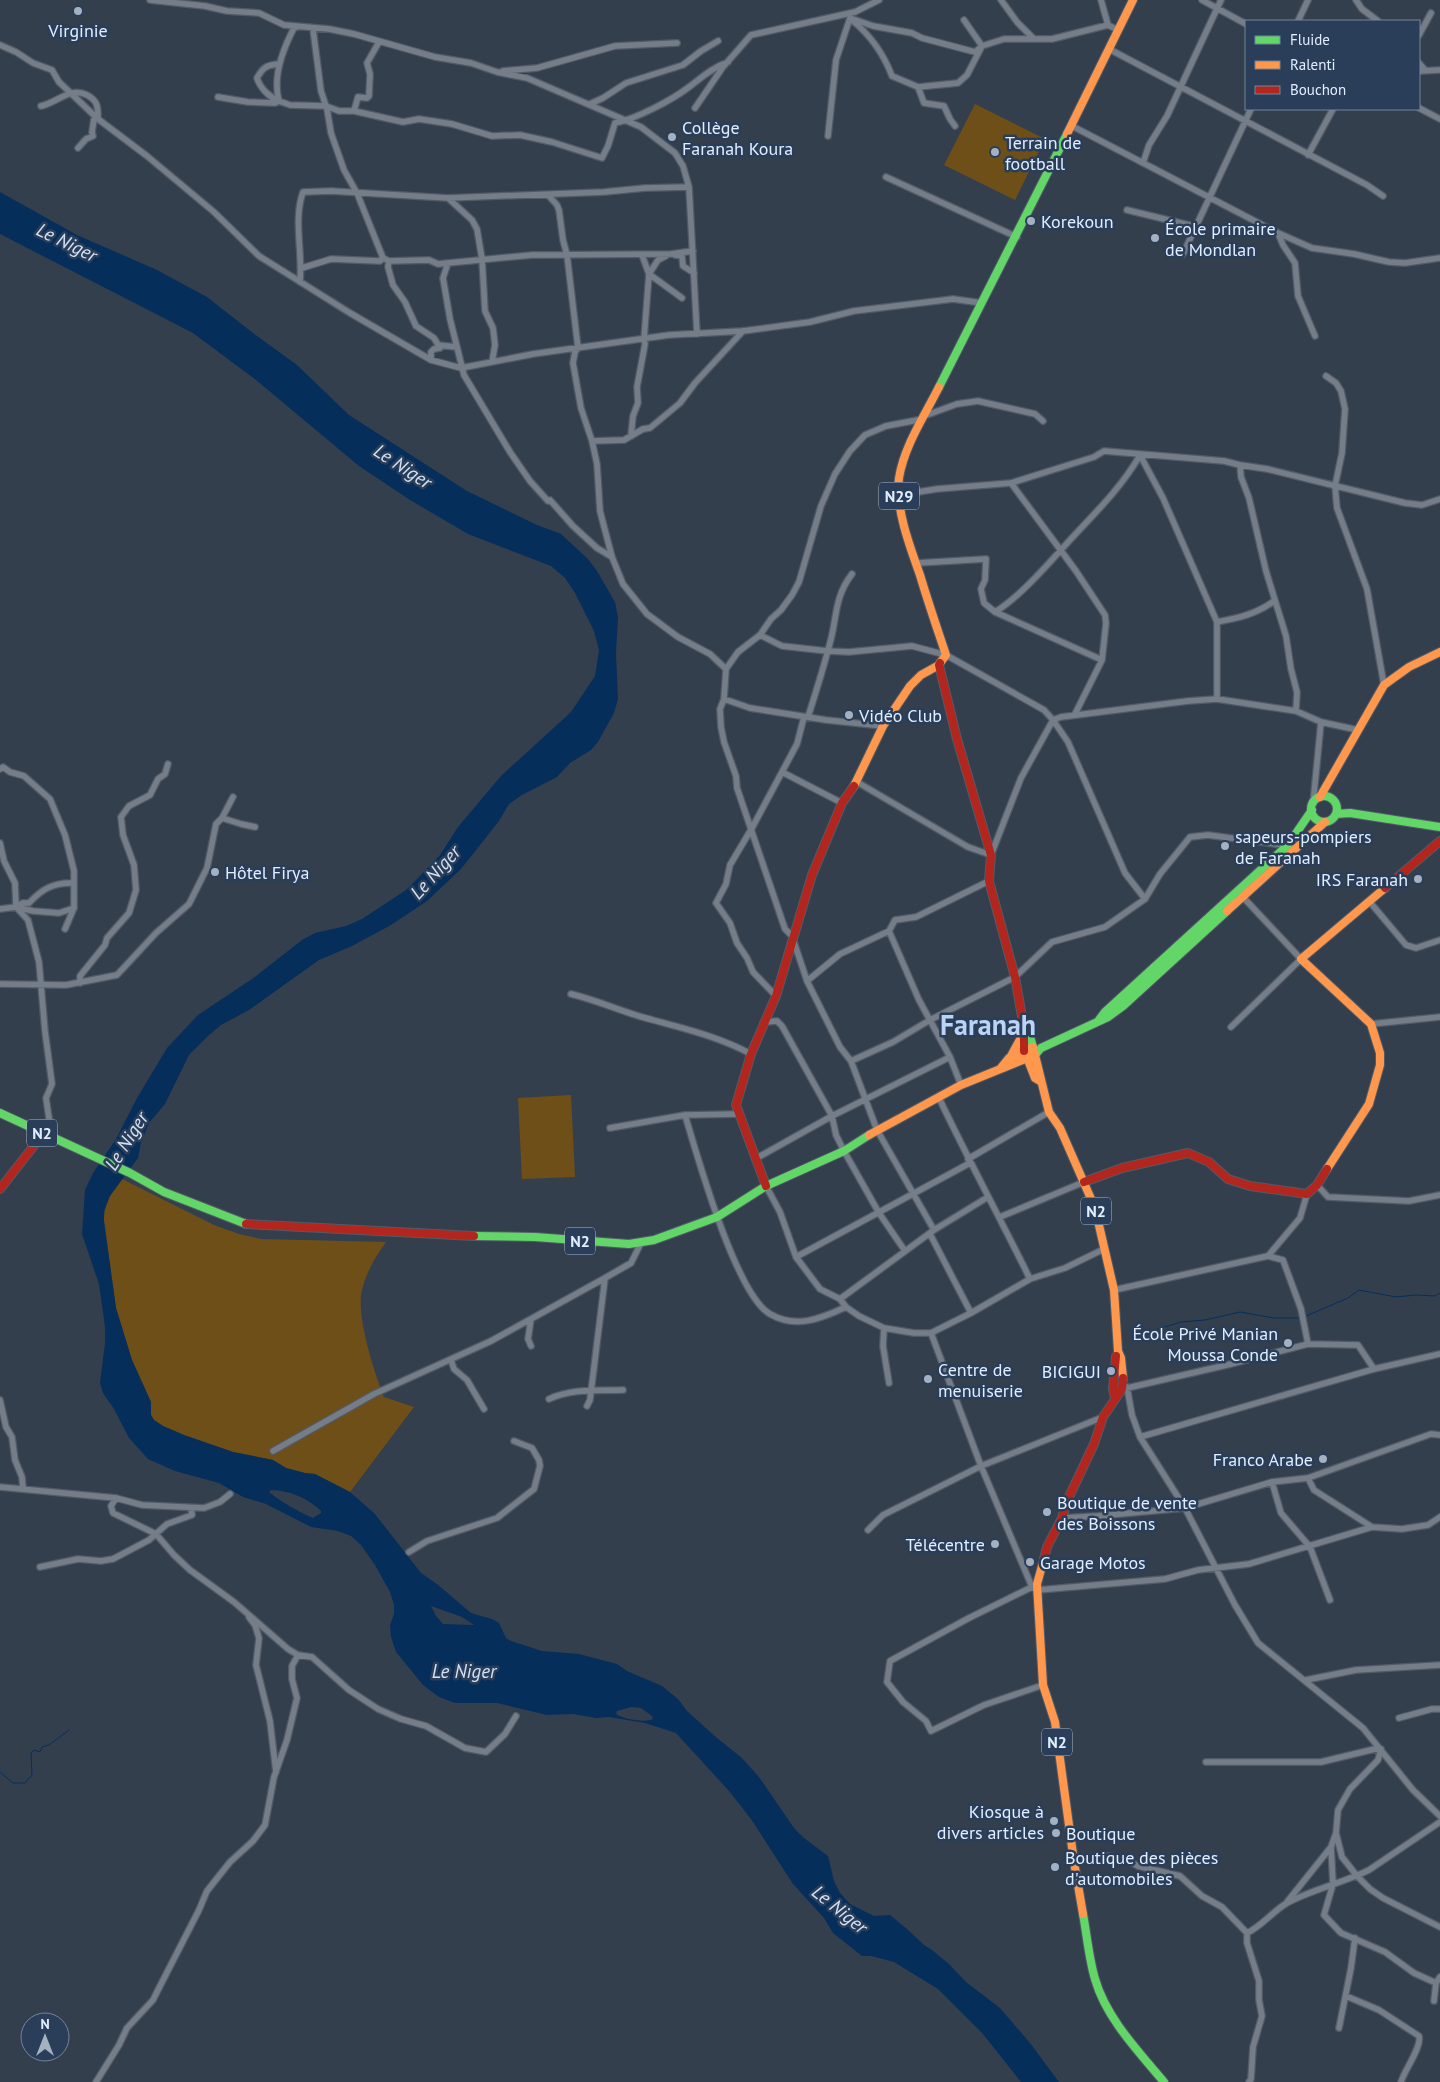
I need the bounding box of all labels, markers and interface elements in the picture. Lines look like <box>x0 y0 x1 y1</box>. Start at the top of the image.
marker: Virginie <box>72 5 84 17</box>
place label: Virginie <box>47 19 108 42</box>
legend <box>1245 20 1420 110</box>
text: Fluide <box>1290 30 1330 49</box>
text: Ralenti <box>1290 55 1336 74</box>
text: Bouchon <box>1290 80 1346 99</box>
place label: Collège Faranah Koura <box>682 116 793 160</box>
marker: Collège Faranah Koura <box>666 131 678 143</box>
place label: Terrain de football <box>1005 131 1081 175</box>
marker: Terrain de football <box>989 146 1001 158</box>
place label: Korekoun <box>1041 210 1114 233</box>
marker: Korekoun <box>1025 215 1037 227</box>
water label: Le Niger <box>33 217 103 268</box>
place label: École primaire de Mondlan <box>1165 217 1276 261</box>
marker: École primaire de Mondlan <box>1149 232 1161 244</box>
water label: Le Niger <box>370 438 438 495</box>
road number: N29 <box>879 482 919 510</box>
place label: Vidéo Club <box>858 704 942 727</box>
marker: Vidéo Club <box>843 709 855 721</box>
place label: sapeurs-pompiers de Faranah <box>1235 825 1372 869</box>
water label: Le Niger <box>405 839 467 904</box>
marker: sapeurs-pompiers de Faranah <box>1219 840 1231 852</box>
place label: Hôtel Firya <box>225 861 309 884</box>
marker: Hôtel Firya <box>209 866 221 878</box>
place label: IRS Faranah <box>1316 868 1408 891</box>
marker: IRS Faranah <box>1412 873 1424 885</box>
district label: Faranah <box>940 1006 1036 1043</box>
water label: Le Niger <box>99 1106 154 1175</box>
road number: N2 <box>27 1120 57 1146</box>
road number: N2 <box>1081 1198 1111 1224</box>
road number: N2 <box>565 1228 595 1254</box>
place label: École Privé Manian Moussa Conde <box>1132 1322 1278 1366</box>
marker: École Privé Manian Moussa Conde <box>1282 1337 1294 1349</box>
place label: Centre de menuiserie <box>938 1358 1023 1402</box>
place label: BICIGUI <box>1042 1360 1101 1383</box>
marker: BICIGUI <box>1105 1365 1117 1377</box>
marker: Centre de menuiserie <box>922 1373 934 1385</box>
place label: Franco Arabe <box>1213 1448 1313 1471</box>
marker: Franco Arabe <box>1317 1453 1329 1465</box>
place label: Boutique de vente des Boissons <box>1057 1491 1197 1535</box>
marker: Boutique de vente des Boissons <box>1041 1506 1053 1518</box>
place label: Télécentre <box>906 1533 985 1556</box>
marker: Télécentre <box>989 1538 1001 1550</box>
place label: Garage Motos <box>1040 1551 1146 1574</box>
marker: Garage Motos <box>1024 1556 1036 1568</box>
water label: Le Niger <box>432 1659 498 1683</box>
road number: N2 <box>1042 1728 1072 1755</box>
place label: Kiosque à divers articles <box>937 1800 1044 1844</box>
marker: Kiosque à divers articles <box>1048 1815 1060 1827</box>
place label: Boutique <box>1066 1822 1135 1845</box>
marker: Boutique <box>1050 1827 1062 1839</box>
place label: Boutique des pièces d'automobiles <box>1065 1846 1218 1890</box>
marker: Boutique des pièces d'automobiles <box>1049 1861 1061 1873</box>
water label: Le Niger <box>807 1879 874 1940</box>
north arrow <box>20 2012 70 2062</box>
text: N <box>40 2015 50 2033</box>

